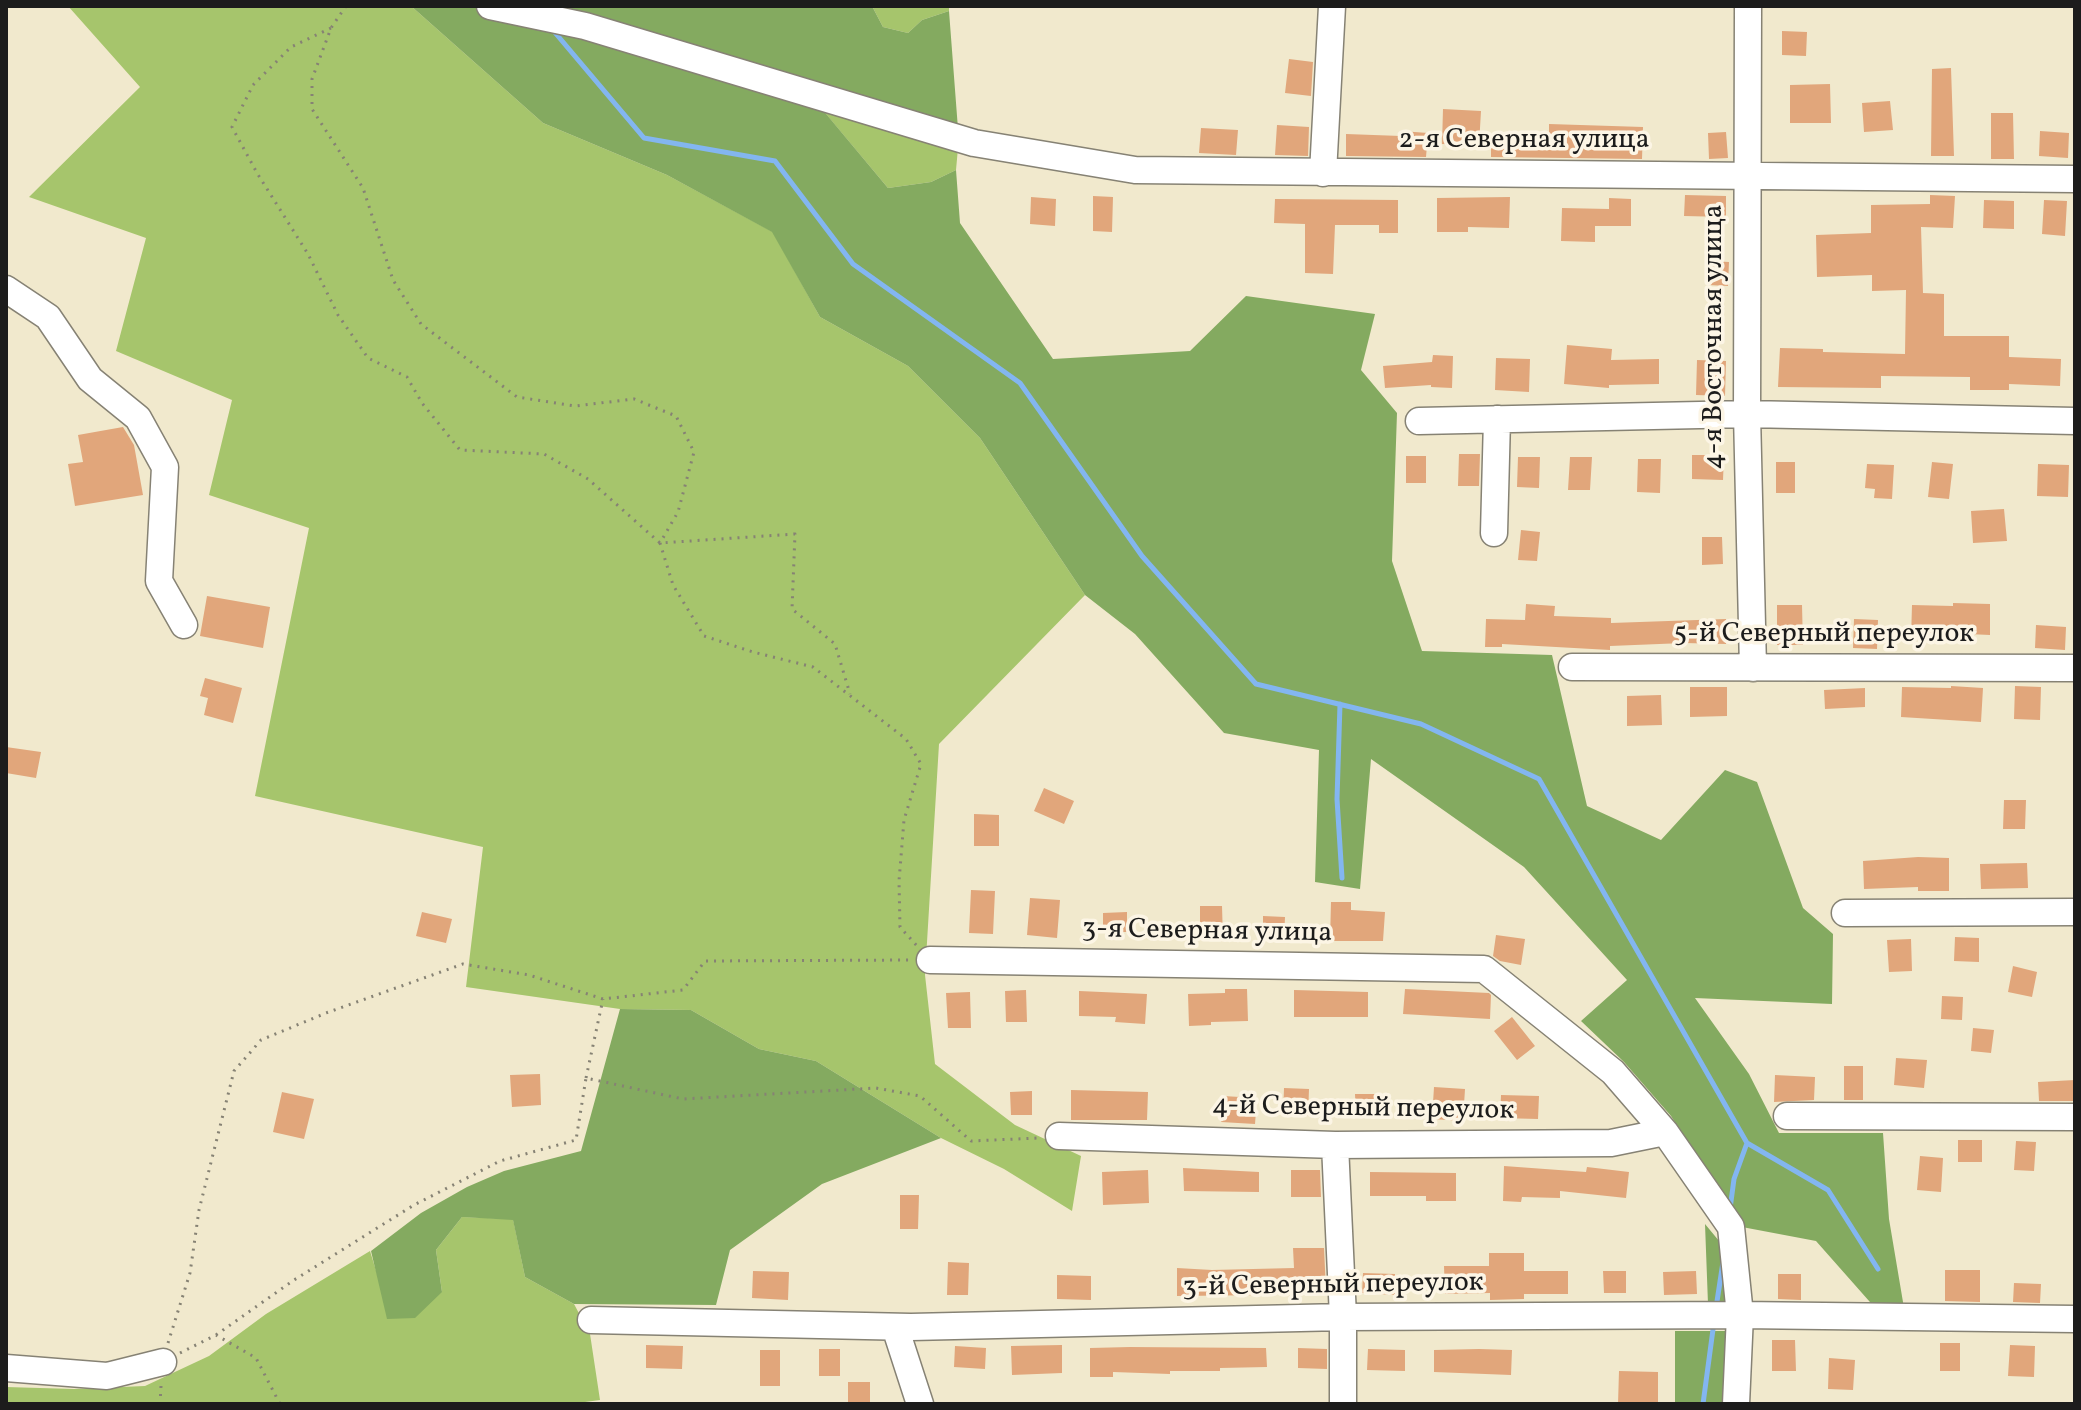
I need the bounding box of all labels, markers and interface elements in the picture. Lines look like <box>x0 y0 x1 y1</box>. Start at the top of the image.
street label: 2-я Северная улица <box>1398 125 1650 159</box>
street label: 4-я Восточная улица <box>1699 204 1733 470</box>
street label: 5-й Северный переулок <box>1674 619 1974 653</box>
street label: 3-я Северная улица <box>1081 914 1333 952</box>
street label: 4-й Северный переулок <box>1211 1091 1515 1129</box>
street label: 3-й Северный переулок <box>1182 1268 1484 1306</box>

